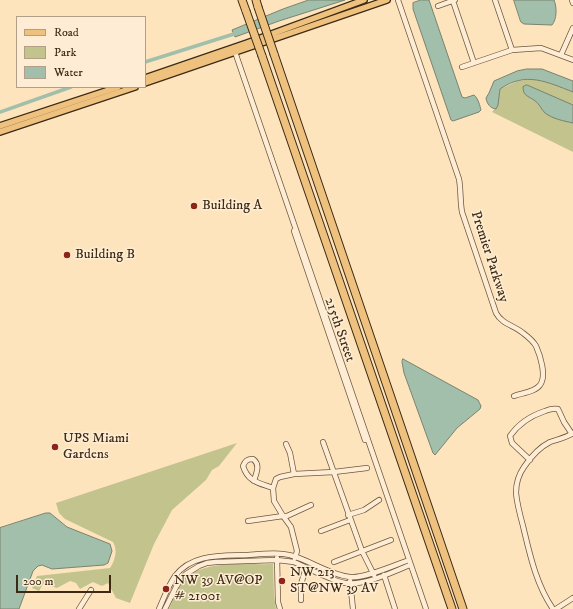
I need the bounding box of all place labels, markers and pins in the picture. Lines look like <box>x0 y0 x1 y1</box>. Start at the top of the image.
place label: Building A <box>202 198 262 214</box>
marker: Building A <box>189 201 199 211</box>
place label: Building B <box>75 247 135 263</box>
marker: Building B <box>62 250 72 260</box>
place label: UPS Miami Gardens <box>63 431 129 464</box>
marker: UPS Miami Gardens <box>50 442 60 452</box>
place label: NW 213 ST@NW 39 AV <box>290 565 378 598</box>
place label: NW 39 AV@OP # 21001 <box>174 573 262 606</box>
marker: NW 213 ST@NW 39 AV <box>277 576 287 586</box>
marker: NW 39 AV@OP # 21001 <box>161 584 171 594</box>

